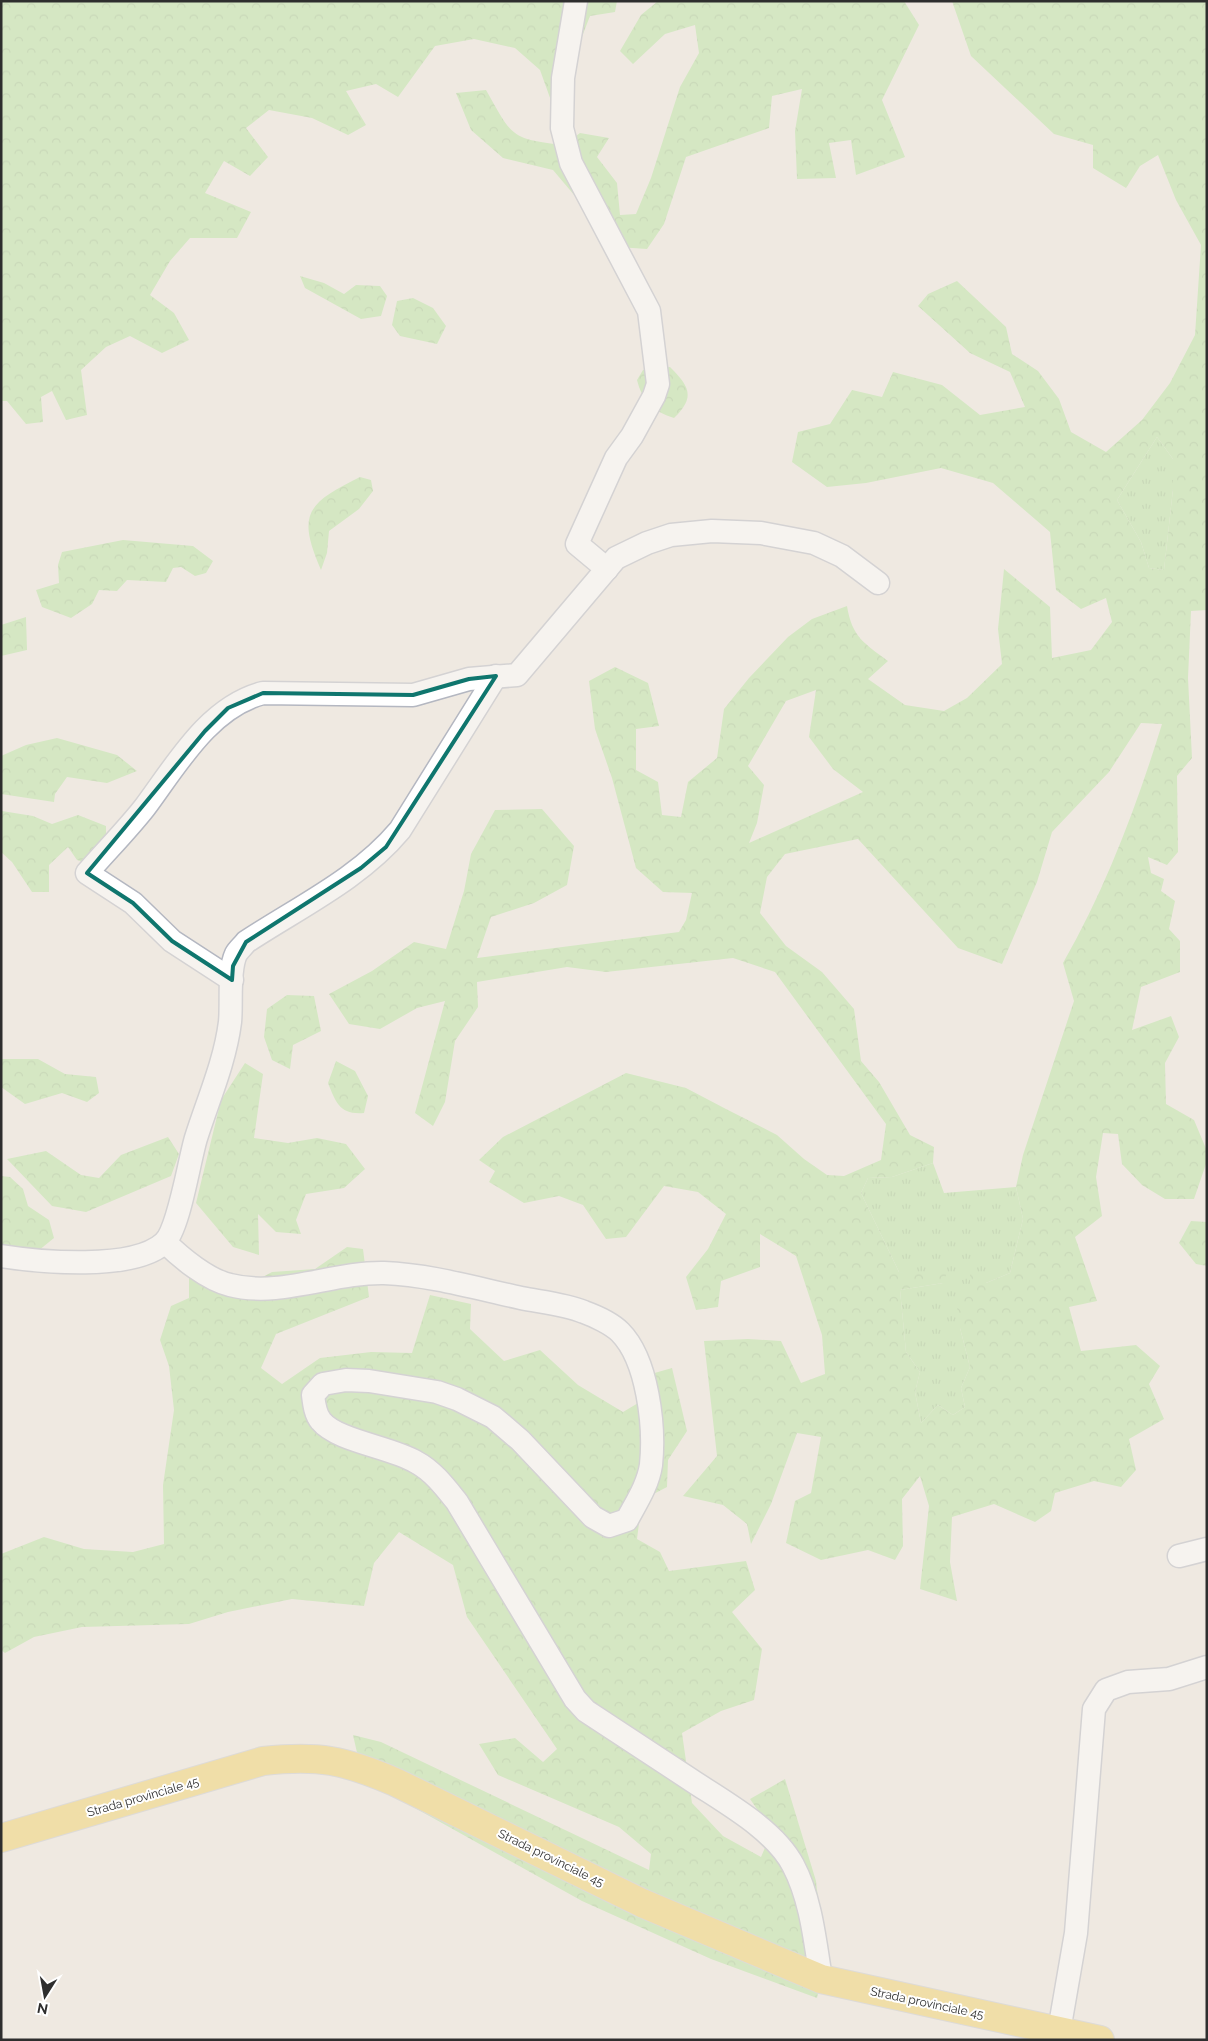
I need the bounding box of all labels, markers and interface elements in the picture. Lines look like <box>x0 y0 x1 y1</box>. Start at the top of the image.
street label: Strada provinciale 45 <box>86 1774 201 1820</box>
street label: Strada provinciale 45 <box>496 1826 606 1890</box>
north arrow <box>20 1971 70 2021</box>
street label: Strada provinciale 45 <box>869 1984 985 2022</box>
text: N <box>36 2000 49 2018</box>

